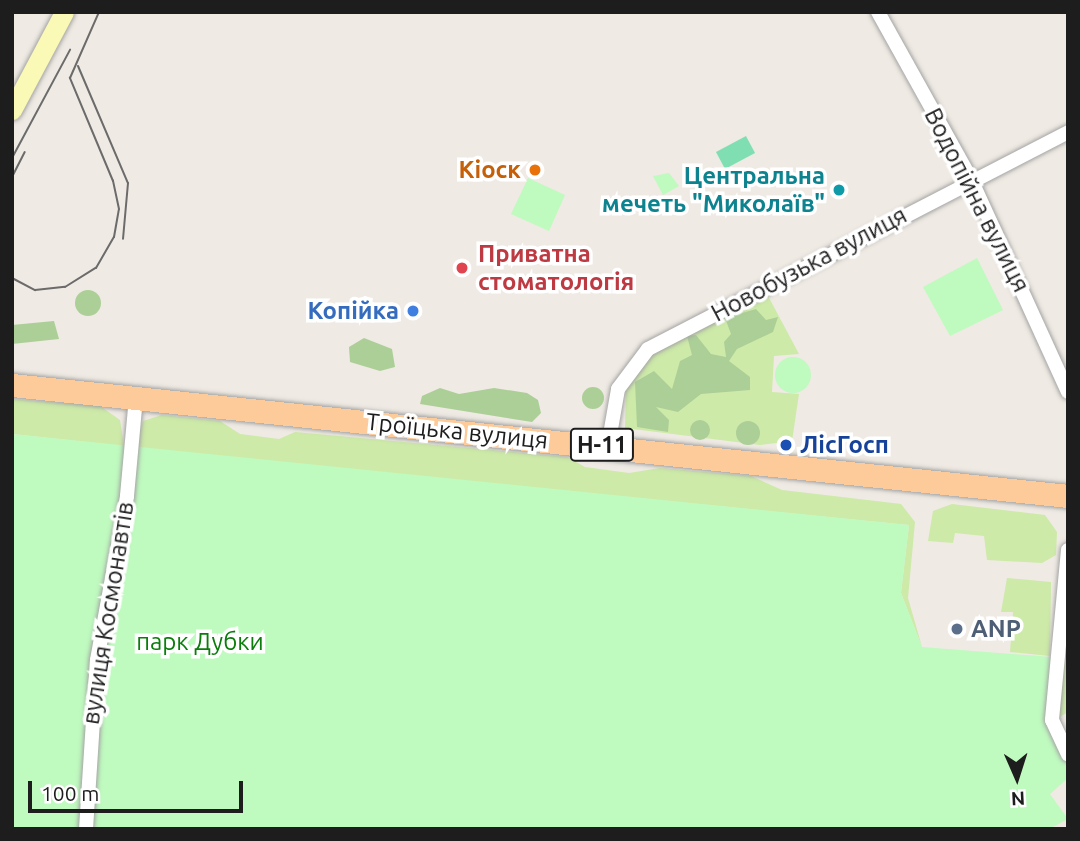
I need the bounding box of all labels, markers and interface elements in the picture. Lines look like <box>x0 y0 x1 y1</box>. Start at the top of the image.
street label: Водопійна вулиця <box>918 103 1036 297</box>
place label: Кіоск <box>459 156 521 184</box>
marker: Кіоск <box>527 162 543 178</box>
place label: Центральна мечеть "Миколаїв" <box>602 162 825 218</box>
marker: Центральна мечеть "Миколаїв" <box>831 182 847 198</box>
street label: Новобузька вулиця <box>706 200 912 328</box>
place label: Приватна стоматологія <box>478 240 634 296</box>
marker: Приватна стоматологія <box>452 258 472 278</box>
place label: Копійка <box>307 297 399 325</box>
marker: Копійка <box>405 303 421 319</box>
street label: Троїцька вулиця <box>365 407 549 455</box>
road number: Н-11 <box>569 426 635 464</box>
place label: ЛісГосп <box>800 431 889 459</box>
marker: ЛісГосп <box>778 437 794 453</box>
street label: вулиця Космонавтів <box>76 499 140 727</box>
place label: ANP <box>971 615 1021 643</box>
marker: ANP <box>949 621 965 637</box>
park label: парк Дубки <box>136 628 264 656</box>
north arrow <box>982 743 1052 813</box>
scale bar <box>32 768 247 812</box>
text: 100 m <box>41 781 99 805</box>
text: N <box>1010 788 1026 810</box>

